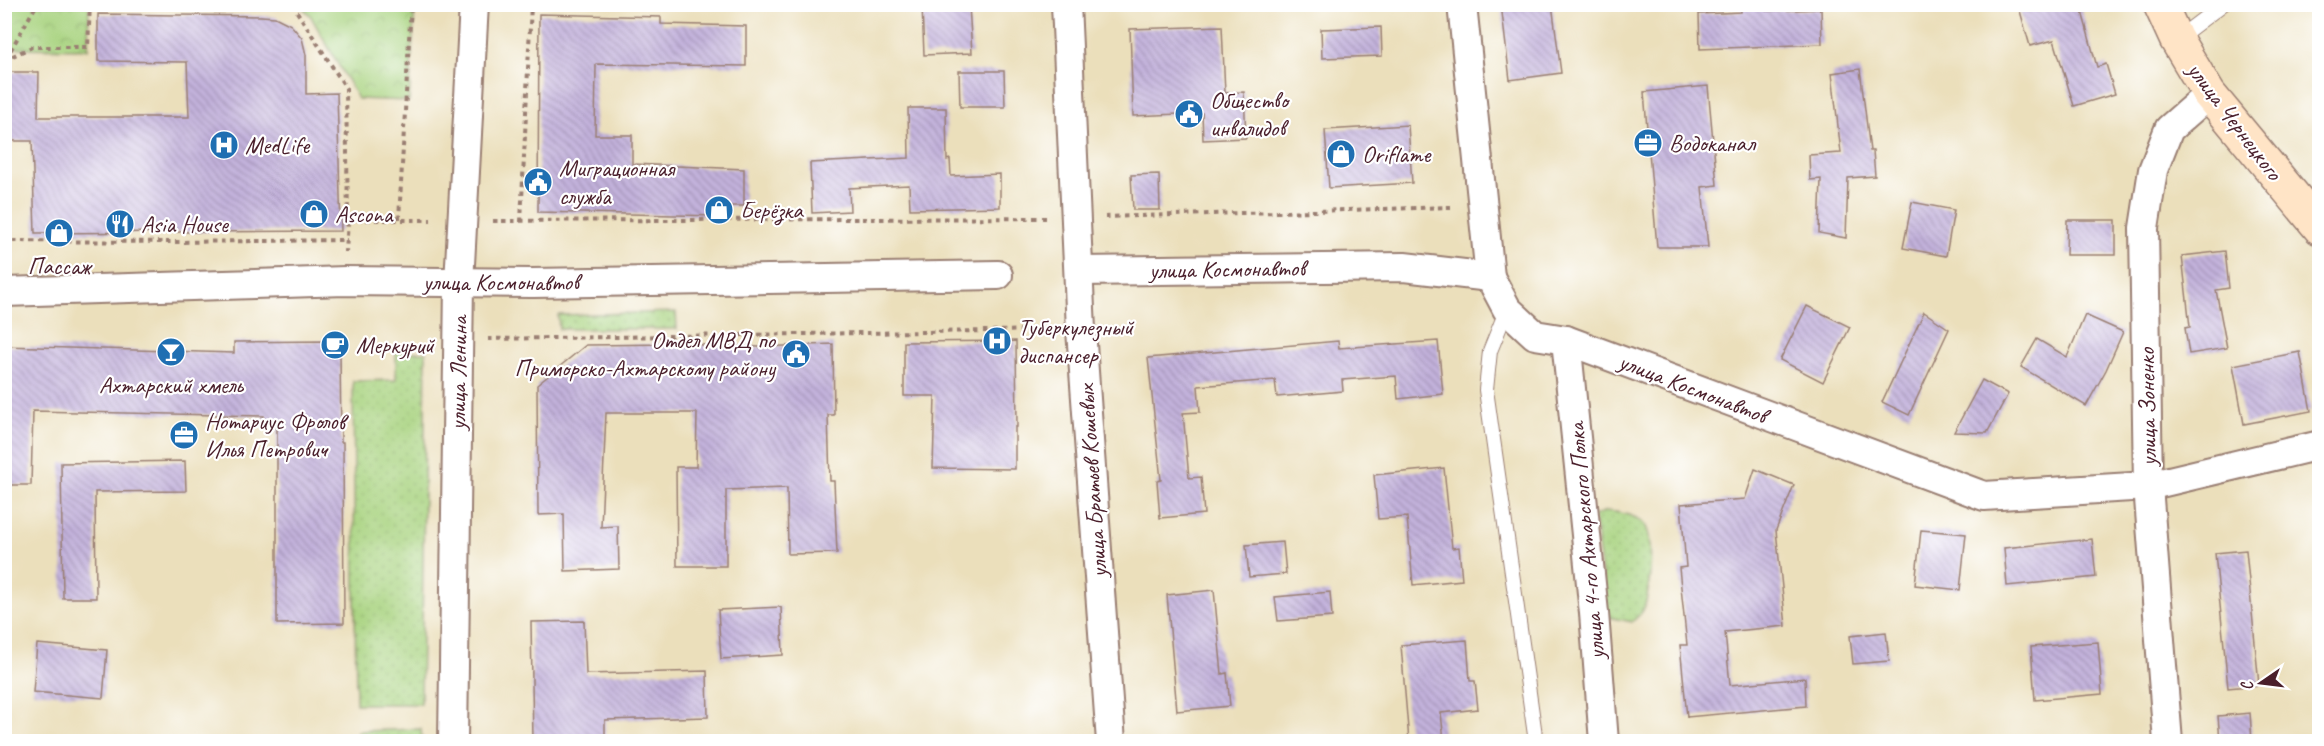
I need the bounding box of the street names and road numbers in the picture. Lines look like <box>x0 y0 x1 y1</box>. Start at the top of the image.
street label: улица Чернецкого <box>2180 54 2290 187</box>
street label: улица Космонавтов <box>1147 253 1309 285</box>
street label: улица Космонавтов <box>421 267 583 297</box>
street label: улица Ленина <box>442 314 474 432</box>
street label: улица Космонавтов <box>1613 345 1775 431</box>
street label: улица Зоненко <box>2131 346 2163 468</box>
street label: улица Братьев Кошевых <box>1070 382 1114 581</box>
street label: улица 4-го Ахтарского Полка <box>1561 419 1611 663</box>

